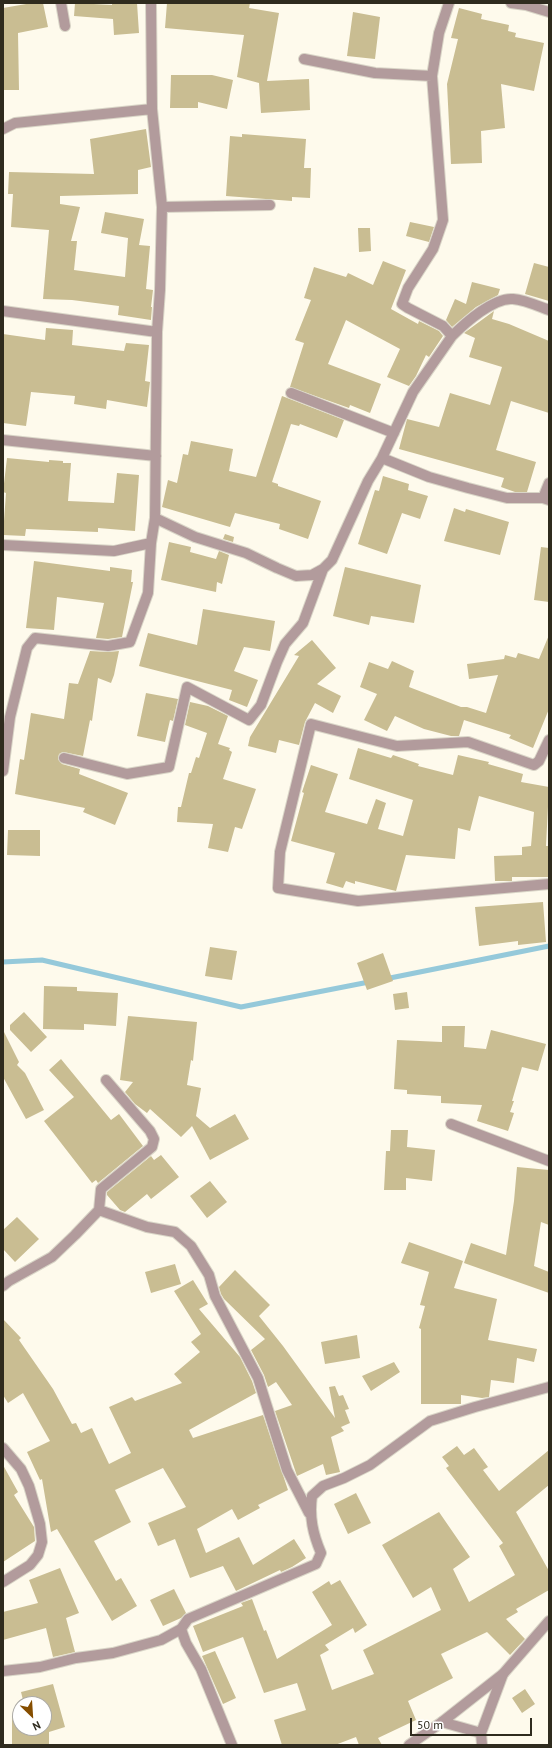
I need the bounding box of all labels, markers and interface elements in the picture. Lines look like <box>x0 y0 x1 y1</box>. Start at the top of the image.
north arrow <box>12 1696 52 1736</box>
scale bar <box>412 1710 534 1736</box>
text: 50 m <box>417 1717 443 1732</box>
text: N <box>30 1718 43 1734</box>

